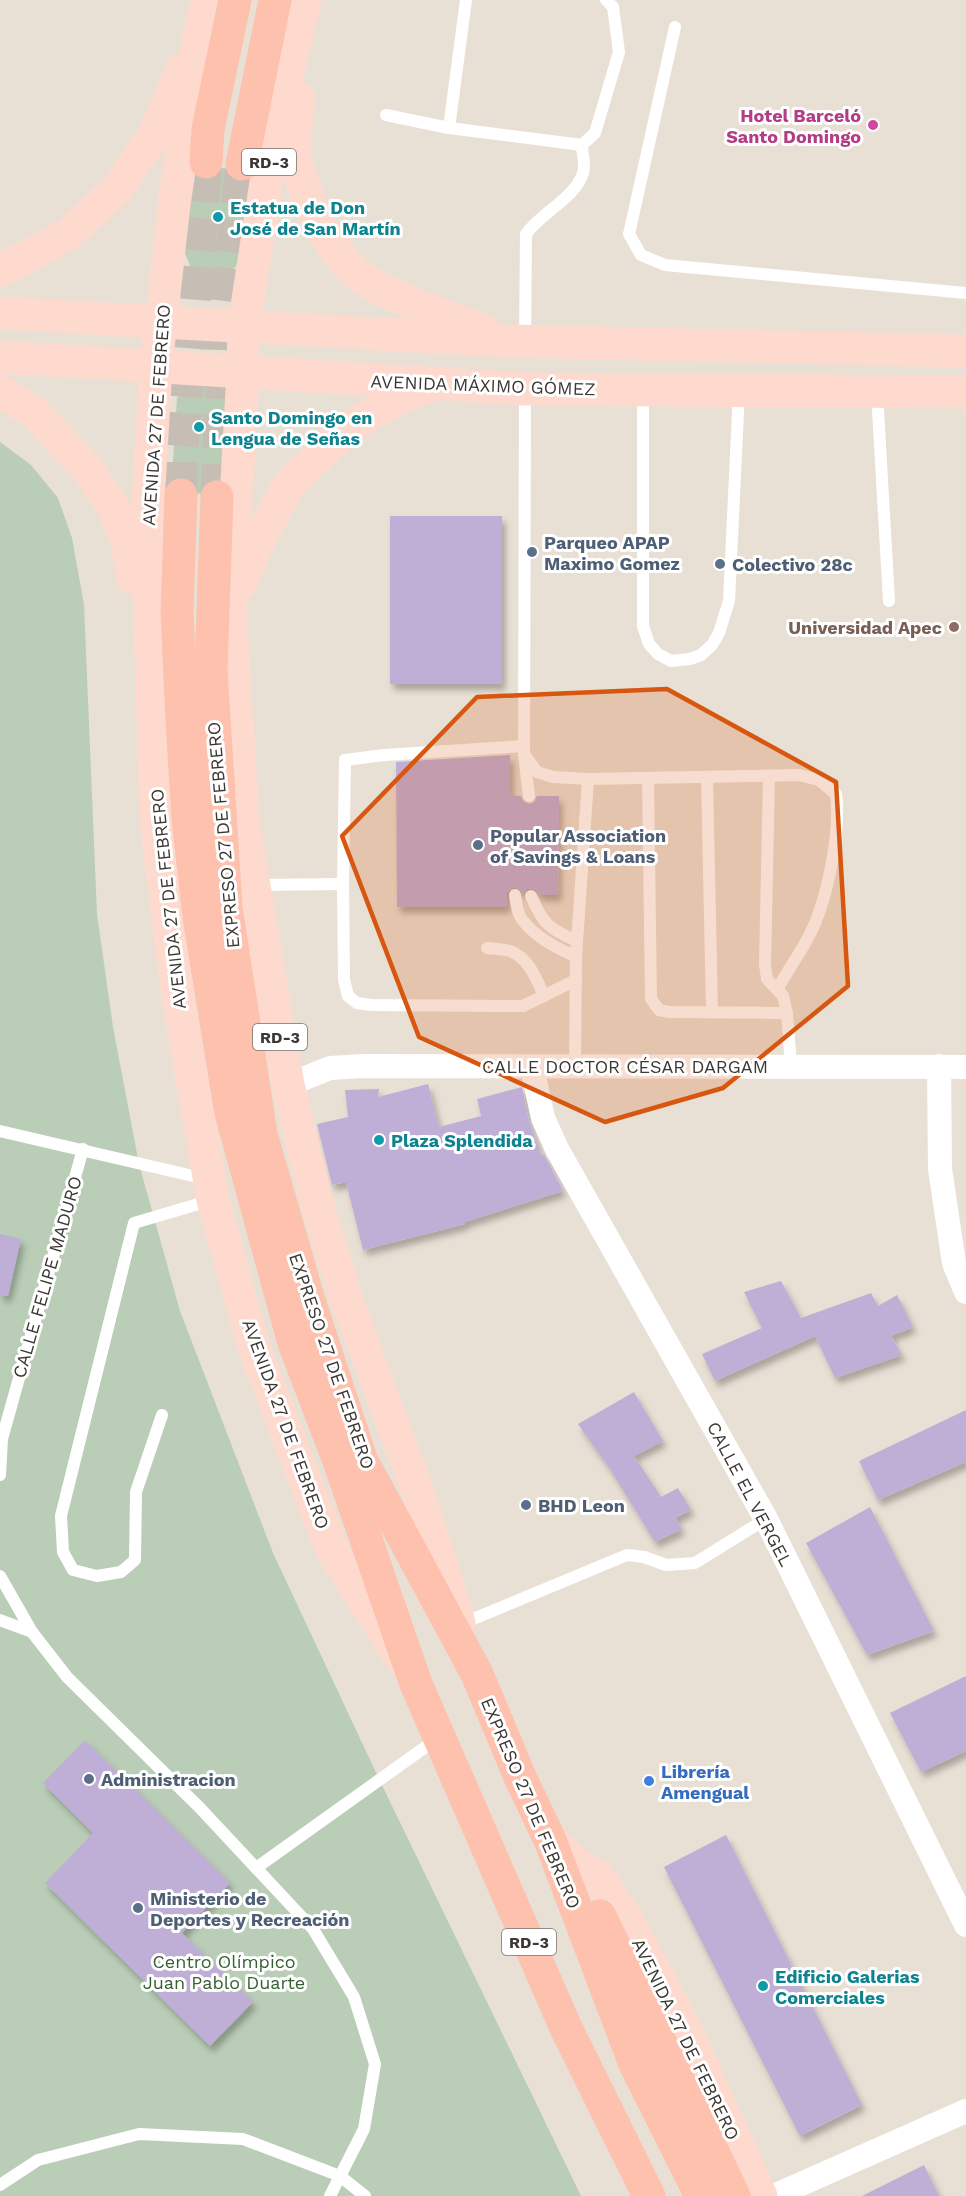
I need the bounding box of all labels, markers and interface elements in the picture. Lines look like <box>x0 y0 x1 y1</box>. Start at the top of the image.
place label: Hotel Barceló Santo Domingo <box>726 105 861 147</box>
marker: Hotel Barceló Santo Domingo <box>866 118 880 132</box>
road number: RD-3 <box>242 149 296 175</box>
place label: Estatua de Don José de San Martín <box>230 197 401 239</box>
marker: Estatua de Don José de San Martín <box>211 210 225 224</box>
street label: AVENIDA 27 DE FEBRERO <box>138 304 174 526</box>
street label: AVENIDA MÁXIMO GÓMEZ <box>370 371 596 399</box>
place label: Santo Domingo en Lengua de Señas <box>211 407 373 449</box>
marker: Santo Domingo en Lengua de Señas <box>192 420 206 434</box>
place label: Parqueo APAP Maximo Gomez <box>544 532 680 574</box>
marker: Parqueo APAP Maximo Gomez <box>525 545 539 559</box>
place label: Colectivo 28c <box>732 554 853 575</box>
marker: Colectivo 28c <box>713 557 727 571</box>
place label: Universidad Apec <box>788 617 942 638</box>
marker: Universidad Apec <box>947 620 961 634</box>
street label: EXPRESO 27 DE FEBRERO <box>203 721 243 949</box>
street label: AVENIDA 27 DE FEBRERO <box>146 788 190 1010</box>
place label: Popular Association of Savings & Loans <box>490 825 666 867</box>
marker: Popular Association of Savings & Loans <box>471 838 485 852</box>
road number: RD-3 <box>253 1024 307 1050</box>
street label: CALLE DOCTOR CÉSAR DARGAM <box>482 1056 768 1077</box>
place label: Plaza Splendida <box>391 1130 533 1151</box>
marker: Plaza Splendida <box>372 1133 386 1147</box>
street label: CALLE FELIPE MADURO <box>8 1174 86 1380</box>
street label: EXPRESO 27 DE FEBRERO <box>285 1250 379 1472</box>
street label: AVENIDA 27 DE FEBRERO <box>238 1316 334 1532</box>
street label: CALLE EL VERGEL <box>703 1418 797 1570</box>
place label: BHD Leon <box>538 1495 625 1516</box>
marker: BHD Leon <box>519 1498 533 1512</box>
street label: EXPRESO 27 DE FEBRERO <box>477 1694 585 1912</box>
place label: Librería Amengual <box>661 1761 749 1803</box>
place label: Administracion <box>101 1769 236 1790</box>
marker: Administracion <box>82 1772 96 1786</box>
marker: Librería Amengual <box>642 1774 656 1788</box>
place label: Ministerio de Deportes y Recreación <box>150 1888 349 1930</box>
marker: Ministerio de Deportes y Recreación <box>131 1901 145 1915</box>
road number: RD-3 <box>502 1929 556 1955</box>
street label: AVENIDA 27 DE FEBRERO <box>628 1935 744 2143</box>
park label: Centro Olímpico Juan Pablo Duarte <box>143 1951 305 1993</box>
place label: Edificio Galerias Comerciales <box>775 1966 920 2008</box>
marker: Edificio Galerias Comerciales <box>756 1979 770 1993</box>

